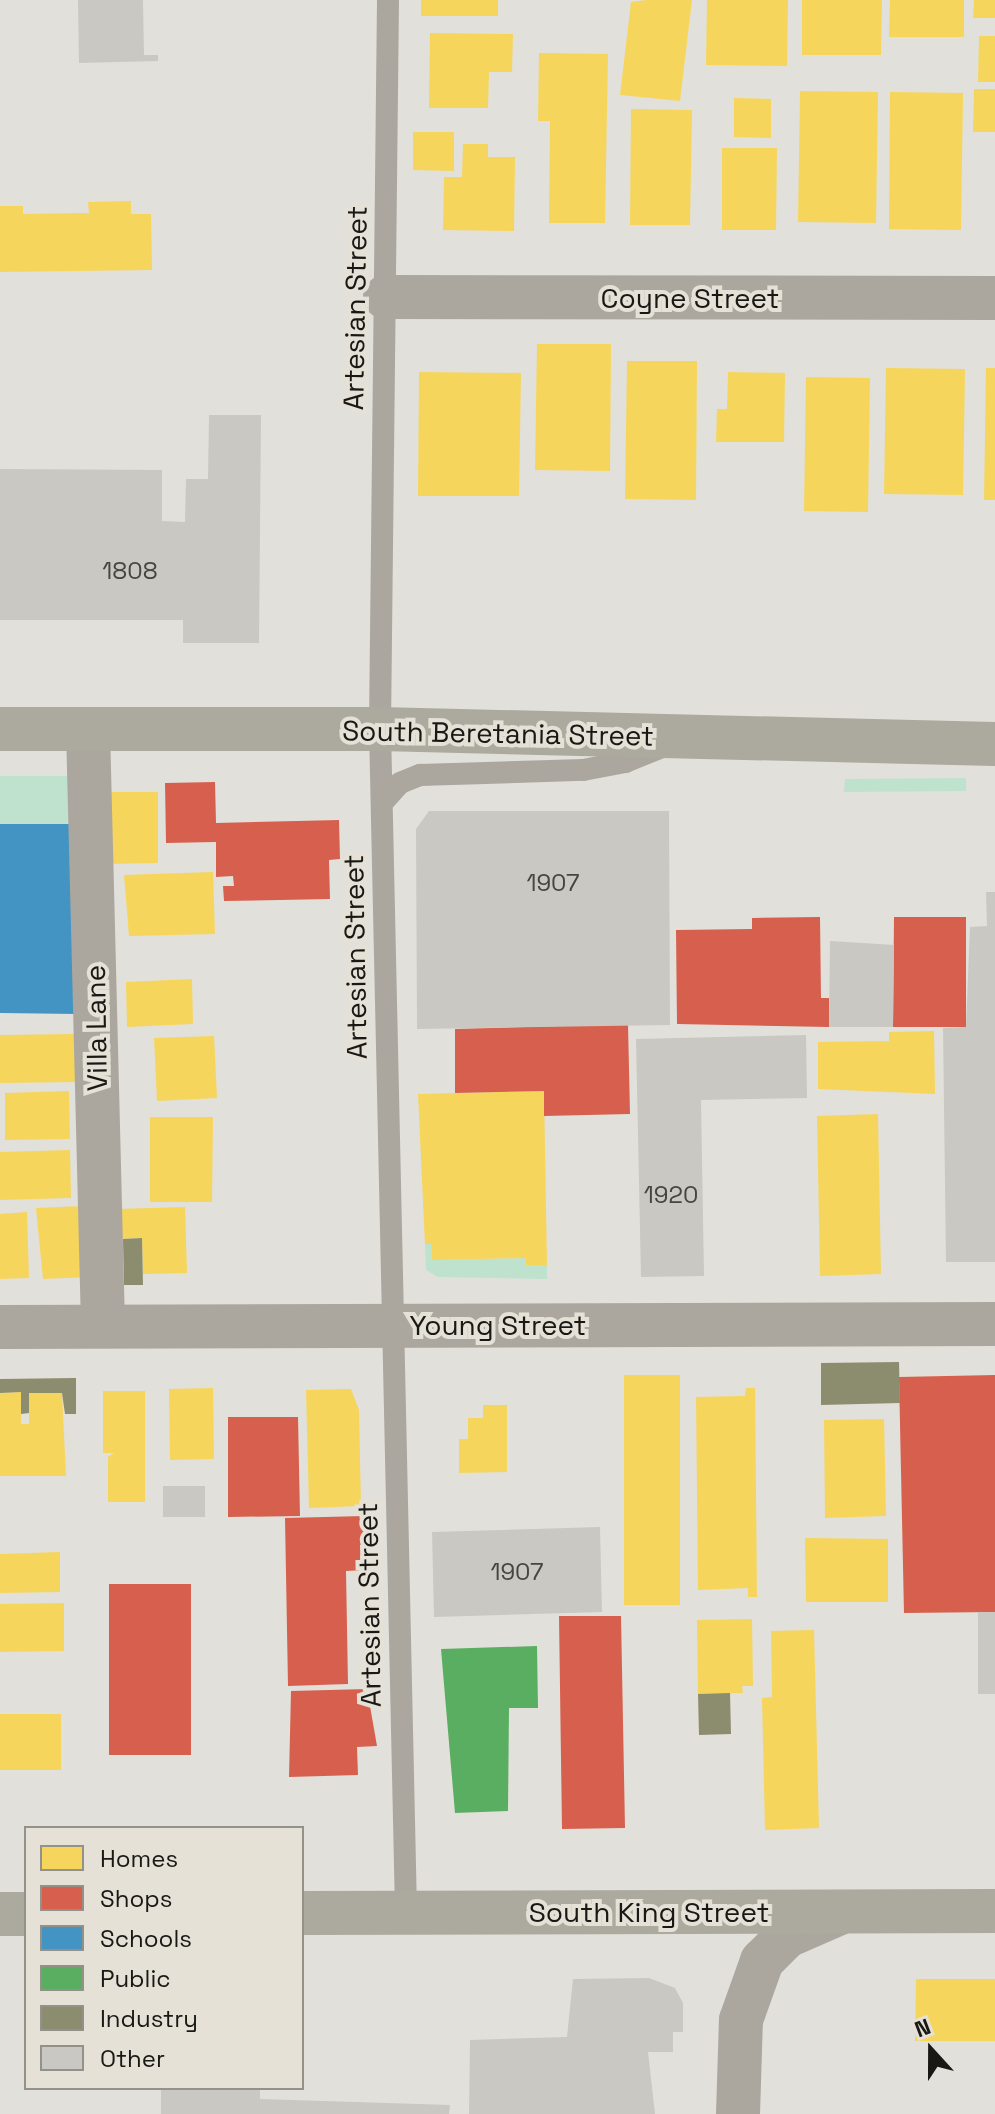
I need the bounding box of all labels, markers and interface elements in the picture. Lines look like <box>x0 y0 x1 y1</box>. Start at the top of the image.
street label: Artesian Street <box>336 205 374 411</box>
street label: Coyne Street <box>601 281 779 315</box>
house number: 1808 <box>102 557 158 585</box>
street label: South Beretania Street <box>342 713 654 753</box>
street label: Artesian Street <box>336 854 374 1060</box>
house number: 1907 <box>526 869 580 897</box>
street label: Villa Lane <box>78 965 114 1091</box>
house number: 1920 <box>644 1181 698 1209</box>
street label: Young Street <box>409 1308 587 1342</box>
street label: Artesian Street <box>350 1502 388 1708</box>
house number: 1907 <box>490 1558 544 1586</box>
legend <box>24 1826 304 2090</box>
text: Homes <box>100 1843 178 1874</box>
text: Shops <box>100 1883 172 1914</box>
street label: South King Street <box>529 1895 769 1929</box>
text: Schools <box>100 1923 192 1954</box>
text: Public <box>100 1963 171 1994</box>
text: Industry <box>100 2003 198 2034</box>
north arrow <box>891 2010 971 2090</box>
text: N <box>910 2012 934 2043</box>
text: Other <box>100 2043 165 2074</box>

